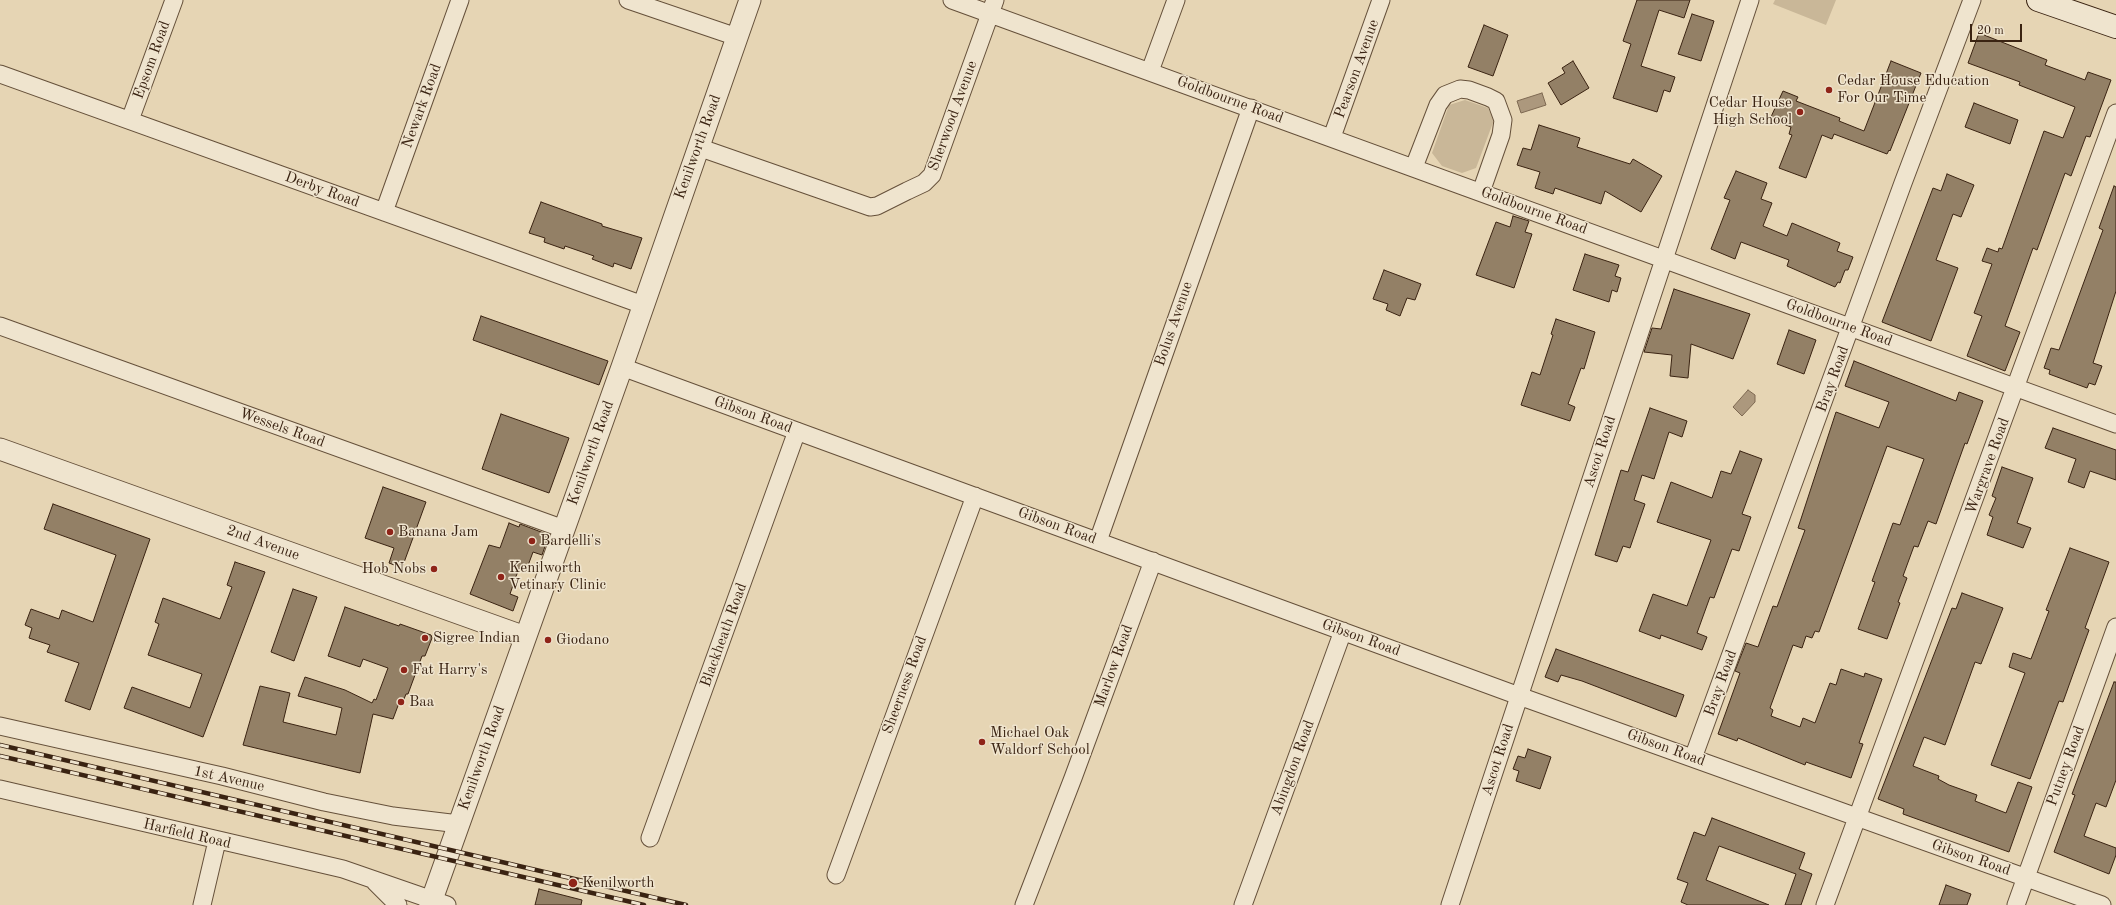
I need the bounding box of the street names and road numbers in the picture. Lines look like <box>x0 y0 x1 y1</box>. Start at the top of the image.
street label: Pearson Avenue <box>1331 17 1383 121</box>
street label: Epsom Road <box>130 19 174 101</box>
street label: Sherwood Avenue <box>925 58 981 174</box>
street label: Newark Road <box>398 61 446 151</box>
street label: Goldbourne Road <box>1174 72 1286 128</box>
street label: Kenilworth Road <box>671 92 725 202</box>
street label: Derby Road <box>282 168 362 212</box>
street label: Goldbourne Road <box>1478 183 1590 239</box>
street label: Bolus Avenue <box>1151 279 1197 369</box>
street label: Goldbourne Road <box>1783 295 1895 351</box>
street label: Bray Road <box>1813 343 1853 415</box>
street label: Gibson Road <box>711 392 795 438</box>
street label: Kenilworth Road <box>564 398 618 508</box>
street label: Wessels Road <box>237 404 327 452</box>
street label: Ascot Road <box>1580 414 1620 490</box>
street label: Wargrave Road <box>1962 415 2014 517</box>
street label: Gibson Road <box>1015 503 1099 549</box>
street label: 2nd Avenue <box>224 521 302 565</box>
street label: Blackheath Road <box>697 580 751 690</box>
street label: Gibson Road <box>1319 615 1403 661</box>
street label: Marlow Road <box>1091 622 1137 710</box>
street label: Sheerness Road <box>879 634 931 736</box>
street label: Bray Road <box>1701 647 1741 719</box>
street label: Kenilworth Road <box>455 703 509 813</box>
street label: Abingdon Road <box>1267 718 1319 818</box>
street label: Ascot Road <box>1478 722 1518 798</box>
street label: Putney Road <box>2043 723 2089 809</box>
street label: Gibson Road <box>1624 725 1708 771</box>
street label: 1st Avenue <box>192 762 266 796</box>
street label: Harfield Road <box>141 815 233 853</box>
street label: Gibson Road <box>1929 836 2013 880</box>

